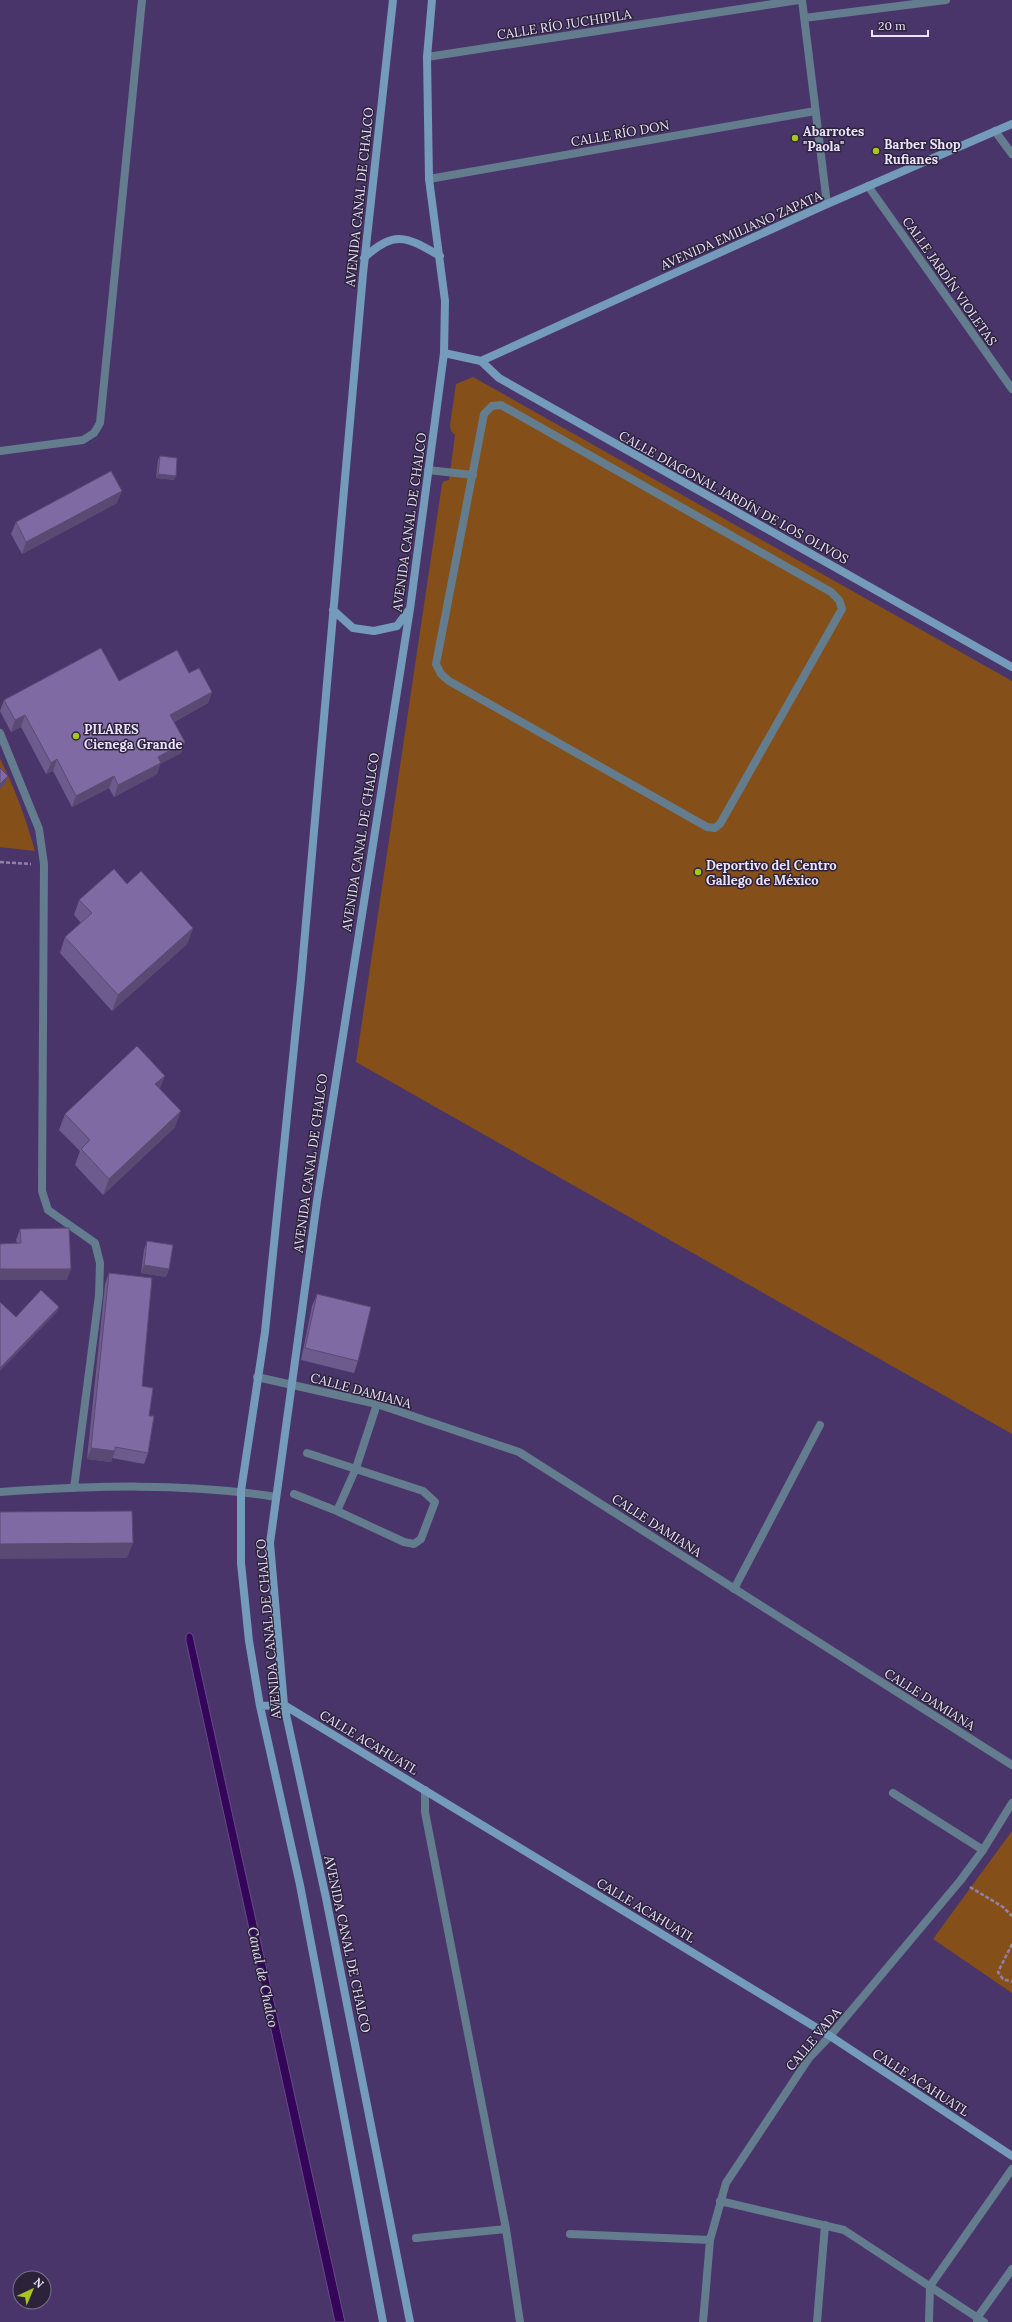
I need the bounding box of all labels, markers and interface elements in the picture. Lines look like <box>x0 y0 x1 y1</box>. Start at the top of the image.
street label: CALLE RÍO JUCHIPILA <box>496 5 633 44</box>
scale bar <box>872 12 928 38</box>
text: 20 m <box>878 18 906 33</box>
street label: AVENIDA CANAL DE CHALCO <box>341 106 377 289</box>
street label: CALLE RÍO DON <box>570 116 671 151</box>
place label: Abarrotes "Paola" <box>803 123 864 155</box>
marker: Abarrotes "Paola" <box>790 133 800 143</box>
place label: Barber Shop Rufianes <box>884 136 961 168</box>
marker: Barber Shop Rufianes <box>871 146 881 156</box>
street label: AVENIDA EMILIANO ZAPATA <box>657 187 825 274</box>
street label: CALLE JARDÍN VIOLETAS <box>899 213 1001 349</box>
street label: CALLE DIAGONAL JARDÍN DE LOS OLIVOS <box>616 427 852 568</box>
street label: AVENIDA CANAL DE CHALCO <box>388 431 430 614</box>
place label: PILARES Cienega Grande <box>84 721 183 753</box>
marker: PILARES Cienega Grande <box>71 731 81 741</box>
street label: AVENIDA CANAL DE CHALCO <box>338 752 383 934</box>
place label: Deportivo del Centro Gallego de México <box>706 857 837 889</box>
marker: Deportivo del Centro Gallego de México <box>693 867 703 877</box>
street label: AVENIDA CANAL DE CHALCO <box>289 1072 331 1255</box>
street label: CALLE DAMIANA <box>309 1369 414 1412</box>
street label: CALLE DAMIANA <box>609 1490 706 1561</box>
street label: AVENIDA CANAL DE CHALCO <box>252 1538 285 1721</box>
street label: CALLE DAMIANA <box>881 1665 979 1735</box>
street label: CALLE ACAHUATL <box>316 1706 422 1779</box>
street label: AVENIDA CANAL DE CHALCO <box>320 1853 375 2034</box>
street label: CALLE ACAHUATL <box>593 1874 699 1947</box>
water label: Canal de Chalco <box>244 1925 282 2029</box>
street label: CALLE VADA <box>782 2004 845 2074</box>
street label: CALLE ACAHUATL <box>869 2045 973 2120</box>
north arrow <box>12 2270 52 2310</box>
text: N <box>31 2275 47 2291</box>

